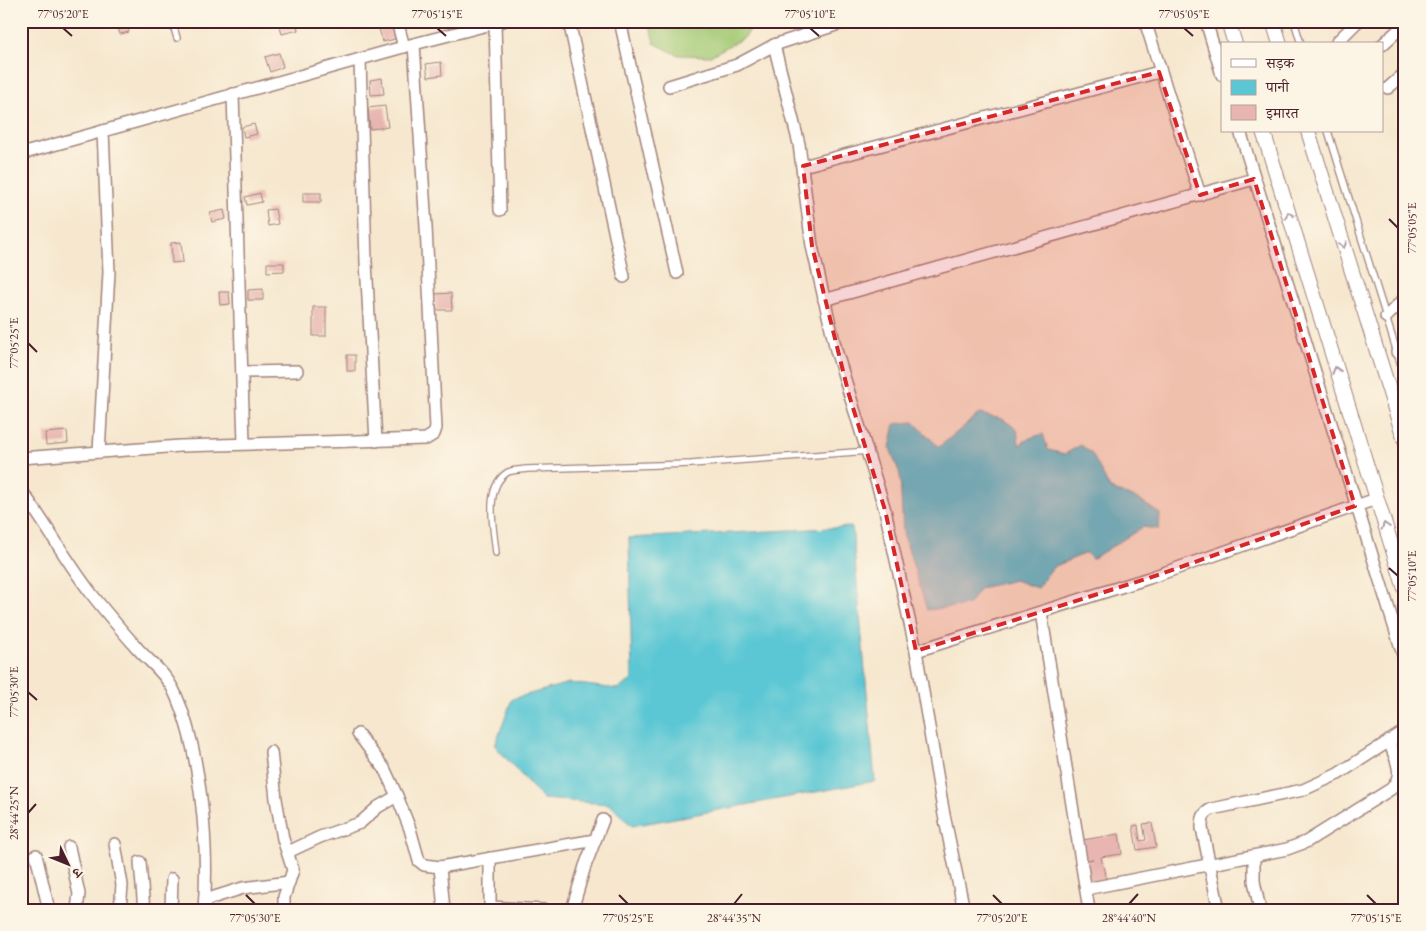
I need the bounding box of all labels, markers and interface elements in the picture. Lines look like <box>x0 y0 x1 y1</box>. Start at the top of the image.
text: 77°05'20"E <box>37 6 89 22</box>
text: 77°05'15"E <box>411 6 463 22</box>
text: 77°05'10"E <box>784 6 836 22</box>
text: 77°05'05"E <box>1158 6 1210 22</box>
legend <box>1221 42 1384 132</box>
text: सड़क <box>1265 53 1295 72</box>
text: पानी <box>1265 77 1290 96</box>
text: इमारत <box>1265 103 1300 122</box>
text: 77°05'05"E <box>1404 202 1420 254</box>
one-way arrow <box>1284 211 1294 220</box>
one-way arrow <box>1338 240 1348 248</box>
text: 77°05'25"E <box>6 317 22 369</box>
one-way arrow <box>1332 367 1342 375</box>
one-way arrow <box>1380 522 1390 530</box>
text: 77°05'10"E <box>1404 550 1420 602</box>
text: 77°05'30"E <box>6 666 22 718</box>
text: 28°44'25"N <box>6 786 22 840</box>
north arrow <box>42 838 92 888</box>
text: उ <box>68 863 87 882</box>
text: 77°05'30"E <box>229 910 281 926</box>
text: 77°05'25"E <box>602 910 654 926</box>
text: 28°44'35"N <box>707 910 761 926</box>
text: 77°05'20"E <box>976 910 1028 926</box>
text: 28°44'40"N <box>1102 910 1156 926</box>
text: 77°05'15"E <box>1350 910 1402 926</box>

